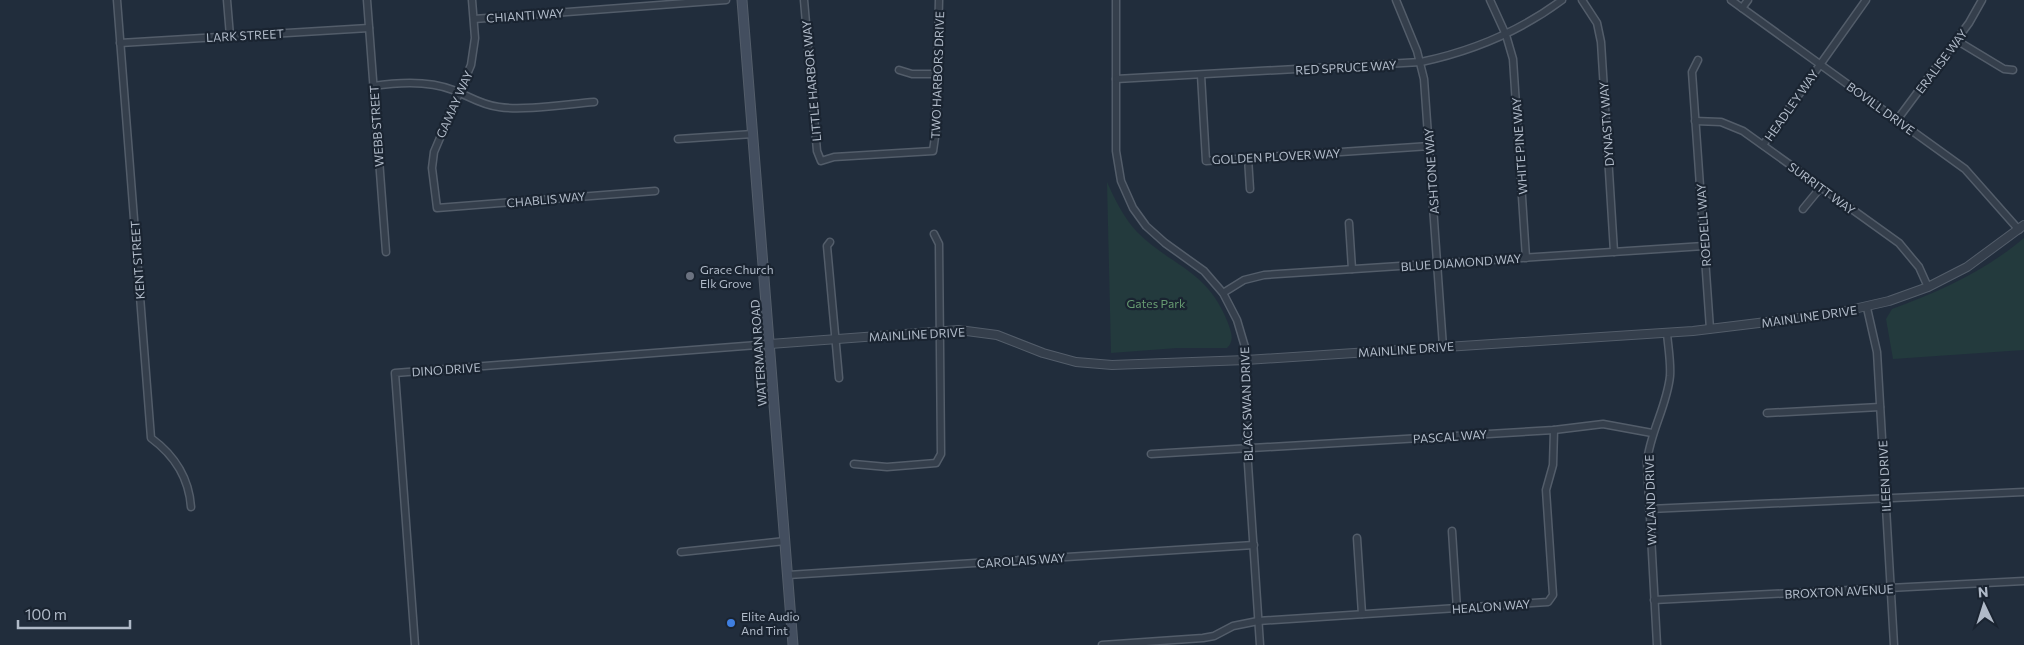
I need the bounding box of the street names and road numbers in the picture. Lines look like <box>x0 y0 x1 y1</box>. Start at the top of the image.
street label: CHIANTI WAY <box>486 5 564 25</box>
street label: TWO HARBORS DRIVE <box>928 11 946 139</box>
street label: LITTLE HARBOR WAY <box>799 20 823 142</box>
street label: LARK STREET <box>206 26 285 44</box>
street label: ERALISE WAY <box>1912 26 1970 96</box>
street label: RED SPRUCE WAY <box>1295 57 1397 77</box>
street label: HEADLEY WAY <box>1761 67 1821 143</box>
street label: GAMAY WAY <box>433 68 475 140</box>
street label: BOVILL DRIVE <box>1844 79 1918 137</box>
street label: DYNASTY WAY <box>1596 81 1616 167</box>
street label: WEBB STREET <box>366 84 386 167</box>
street label: WHITE PINE WAY <box>1509 97 1529 195</box>
street label: ASHTONE WAY <box>1421 127 1441 215</box>
street label: GOLDEN PLOVER WAY <box>1211 146 1341 166</box>
street label: SURRITT WAY <box>1786 159 1858 217</box>
street label: ROEDELL WAY <box>1693 183 1713 267</box>
street label: CHABLIS WAY <box>506 189 586 209</box>
street label: KENT STREET <box>127 220 147 300</box>
street label: BLUE DIAMOND WAY <box>1400 251 1522 273</box>
street label: WATERMAN ROAD <box>747 299 769 407</box>
street label: MAINLINE DRIVE <box>1760 302 1858 330</box>
street label: MAINLINE DRIVE <box>868 324 966 344</box>
street label: MAINLINE DRIVE <box>1357 339 1455 359</box>
street label: BLACK SWAN DRIVE <box>1237 347 1255 461</box>
street label: DINO DRIVE <box>411 360 481 378</box>
street label: PASCAL WAY <box>1412 426 1488 446</box>
street label: ILEEN DRIVE <box>1875 440 1893 512</box>
street label: WYLAND DRIVE <box>1641 454 1659 546</box>
street label: CAROLAIS WAY <box>976 550 1066 570</box>
street label: BROXTON AVENUE <box>1784 581 1894 601</box>
street label: HEALON WAY <box>1451 596 1531 616</box>

